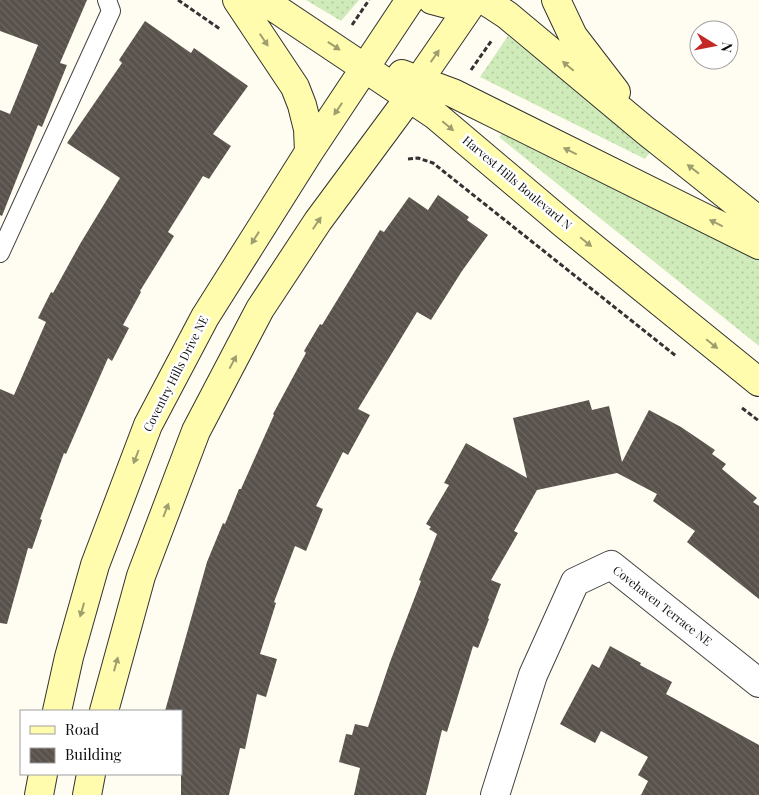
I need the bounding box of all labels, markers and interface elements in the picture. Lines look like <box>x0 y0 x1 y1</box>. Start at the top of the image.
north arrow <box>689 20 739 70</box>
one-way arrow <box>259 34 269 47</box>
one-way arrow <box>327 41 340 51</box>
text: N <box>717 41 738 54</box>
one-way arrow <box>430 49 440 63</box>
one-way arrow <box>562 61 575 72</box>
one-way arrow <box>333 102 343 116</box>
one-way arrow <box>442 120 455 131</box>
street label: Harvest Hills Boulevard N <box>460 132 576 233</box>
one-way arrow <box>563 147 577 155</box>
one-way arrow <box>687 163 700 174</box>
one-way arrow <box>312 216 322 230</box>
one-way arrow <box>708 219 723 227</box>
one-way arrow <box>250 231 259 244</box>
one-way arrow <box>579 236 592 247</box>
street label: Coventry Hills Drive NE <box>139 313 211 434</box>
one-way arrow <box>705 339 718 350</box>
one-way arrow <box>229 354 237 369</box>
one-way arrow <box>132 450 140 465</box>
one-way arrow <box>163 503 171 517</box>
street label: Covehaven Terrace NE <box>610 561 715 649</box>
one-way arrow <box>78 603 86 618</box>
one-way arrow <box>113 657 121 672</box>
legend <box>20 710 182 775</box>
text: Road <box>65 719 99 739</box>
text: Building <box>65 744 122 764</box>

